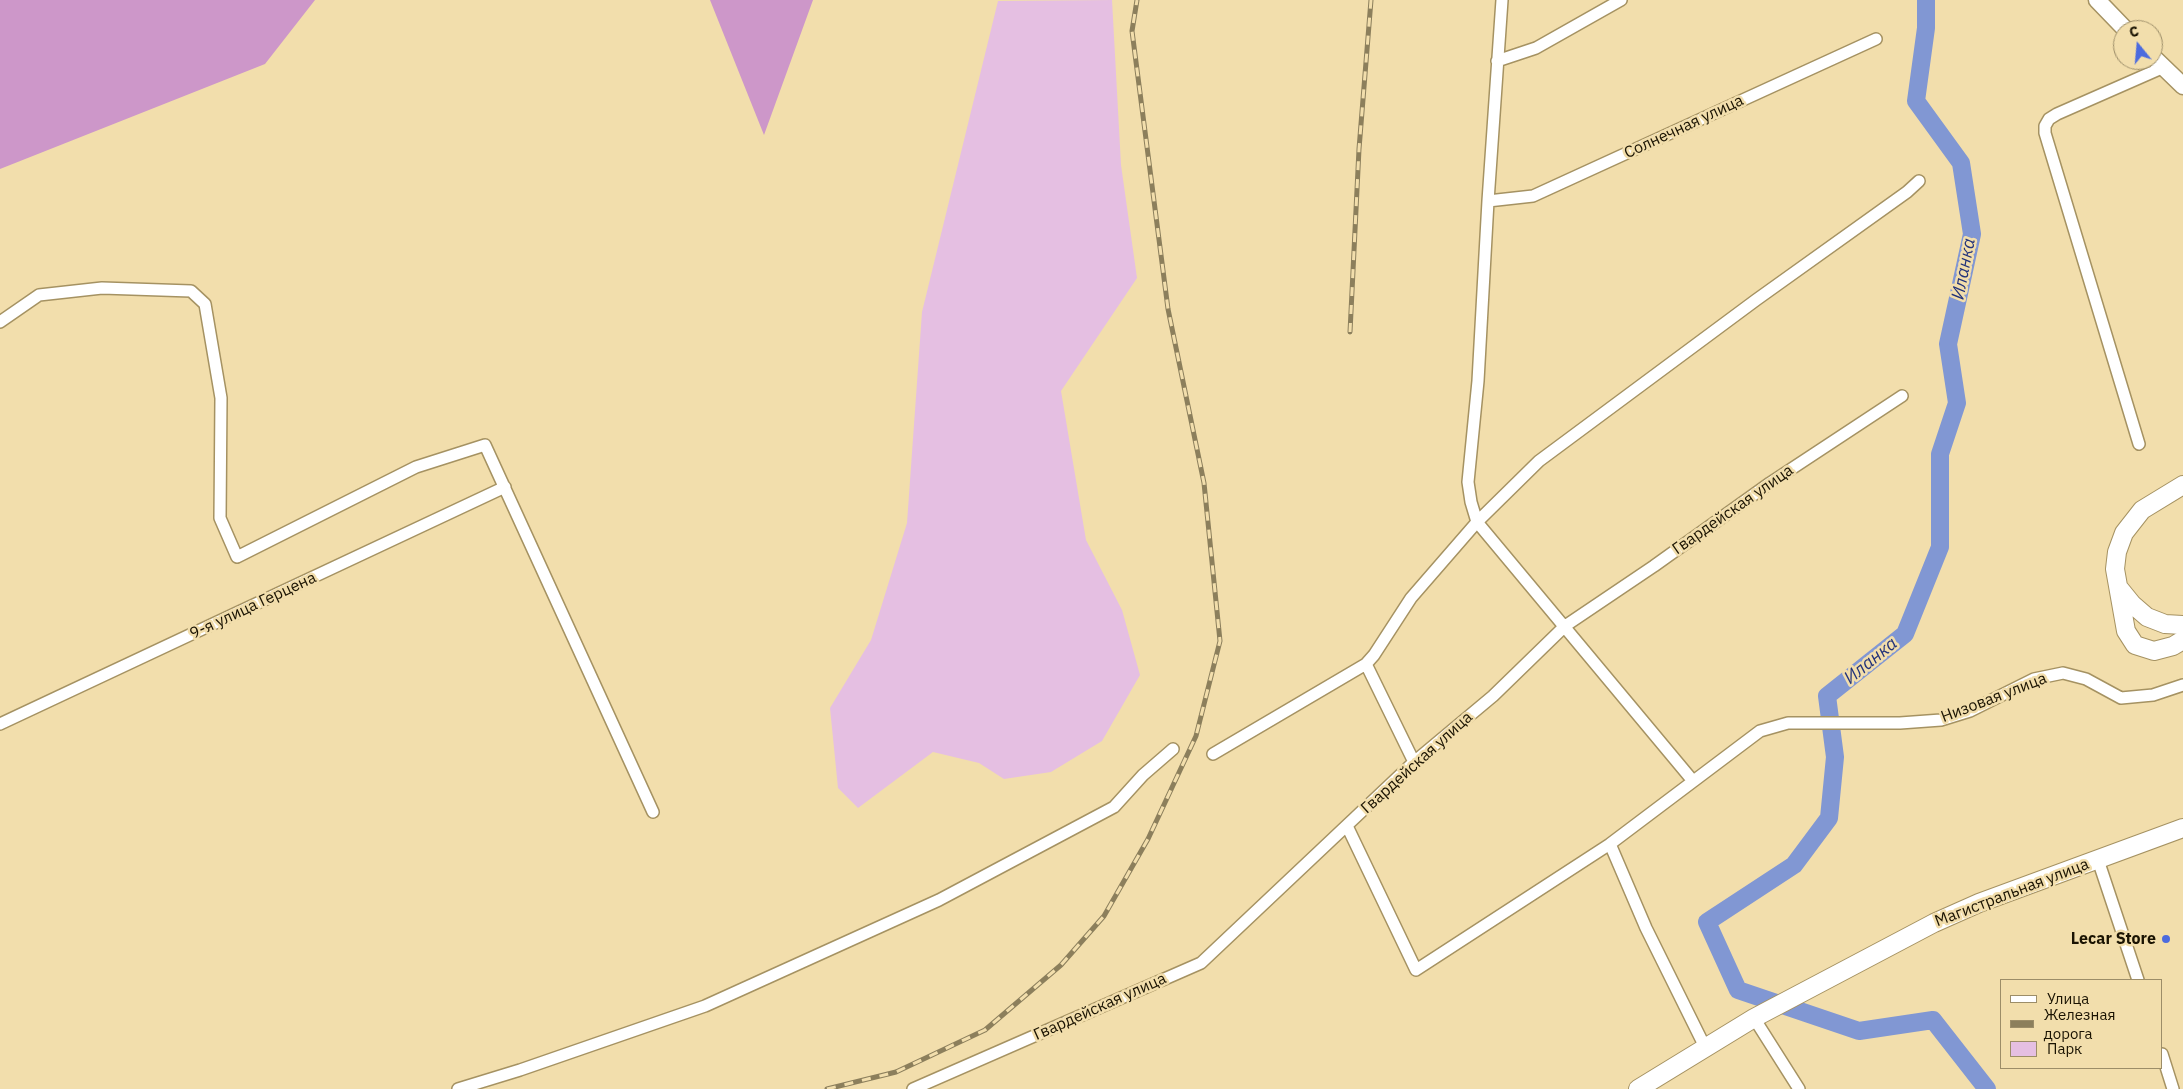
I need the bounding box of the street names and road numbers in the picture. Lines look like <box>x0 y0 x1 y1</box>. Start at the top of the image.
street label: Солнечная улица <box>1621 91 1747 163</box>
street label: Гвардейская улица <box>1669 461 1797 559</box>
street label: 9-я улица Герцена <box>187 568 319 644</box>
street label: Низовая улица <box>1938 669 2050 727</box>
street label: Гвардейская улица <box>1357 708 1477 818</box>
street label: Магистральная улица <box>1932 855 2092 931</box>
street label: Гвардейская улица <box>1031 969 1169 1045</box>

